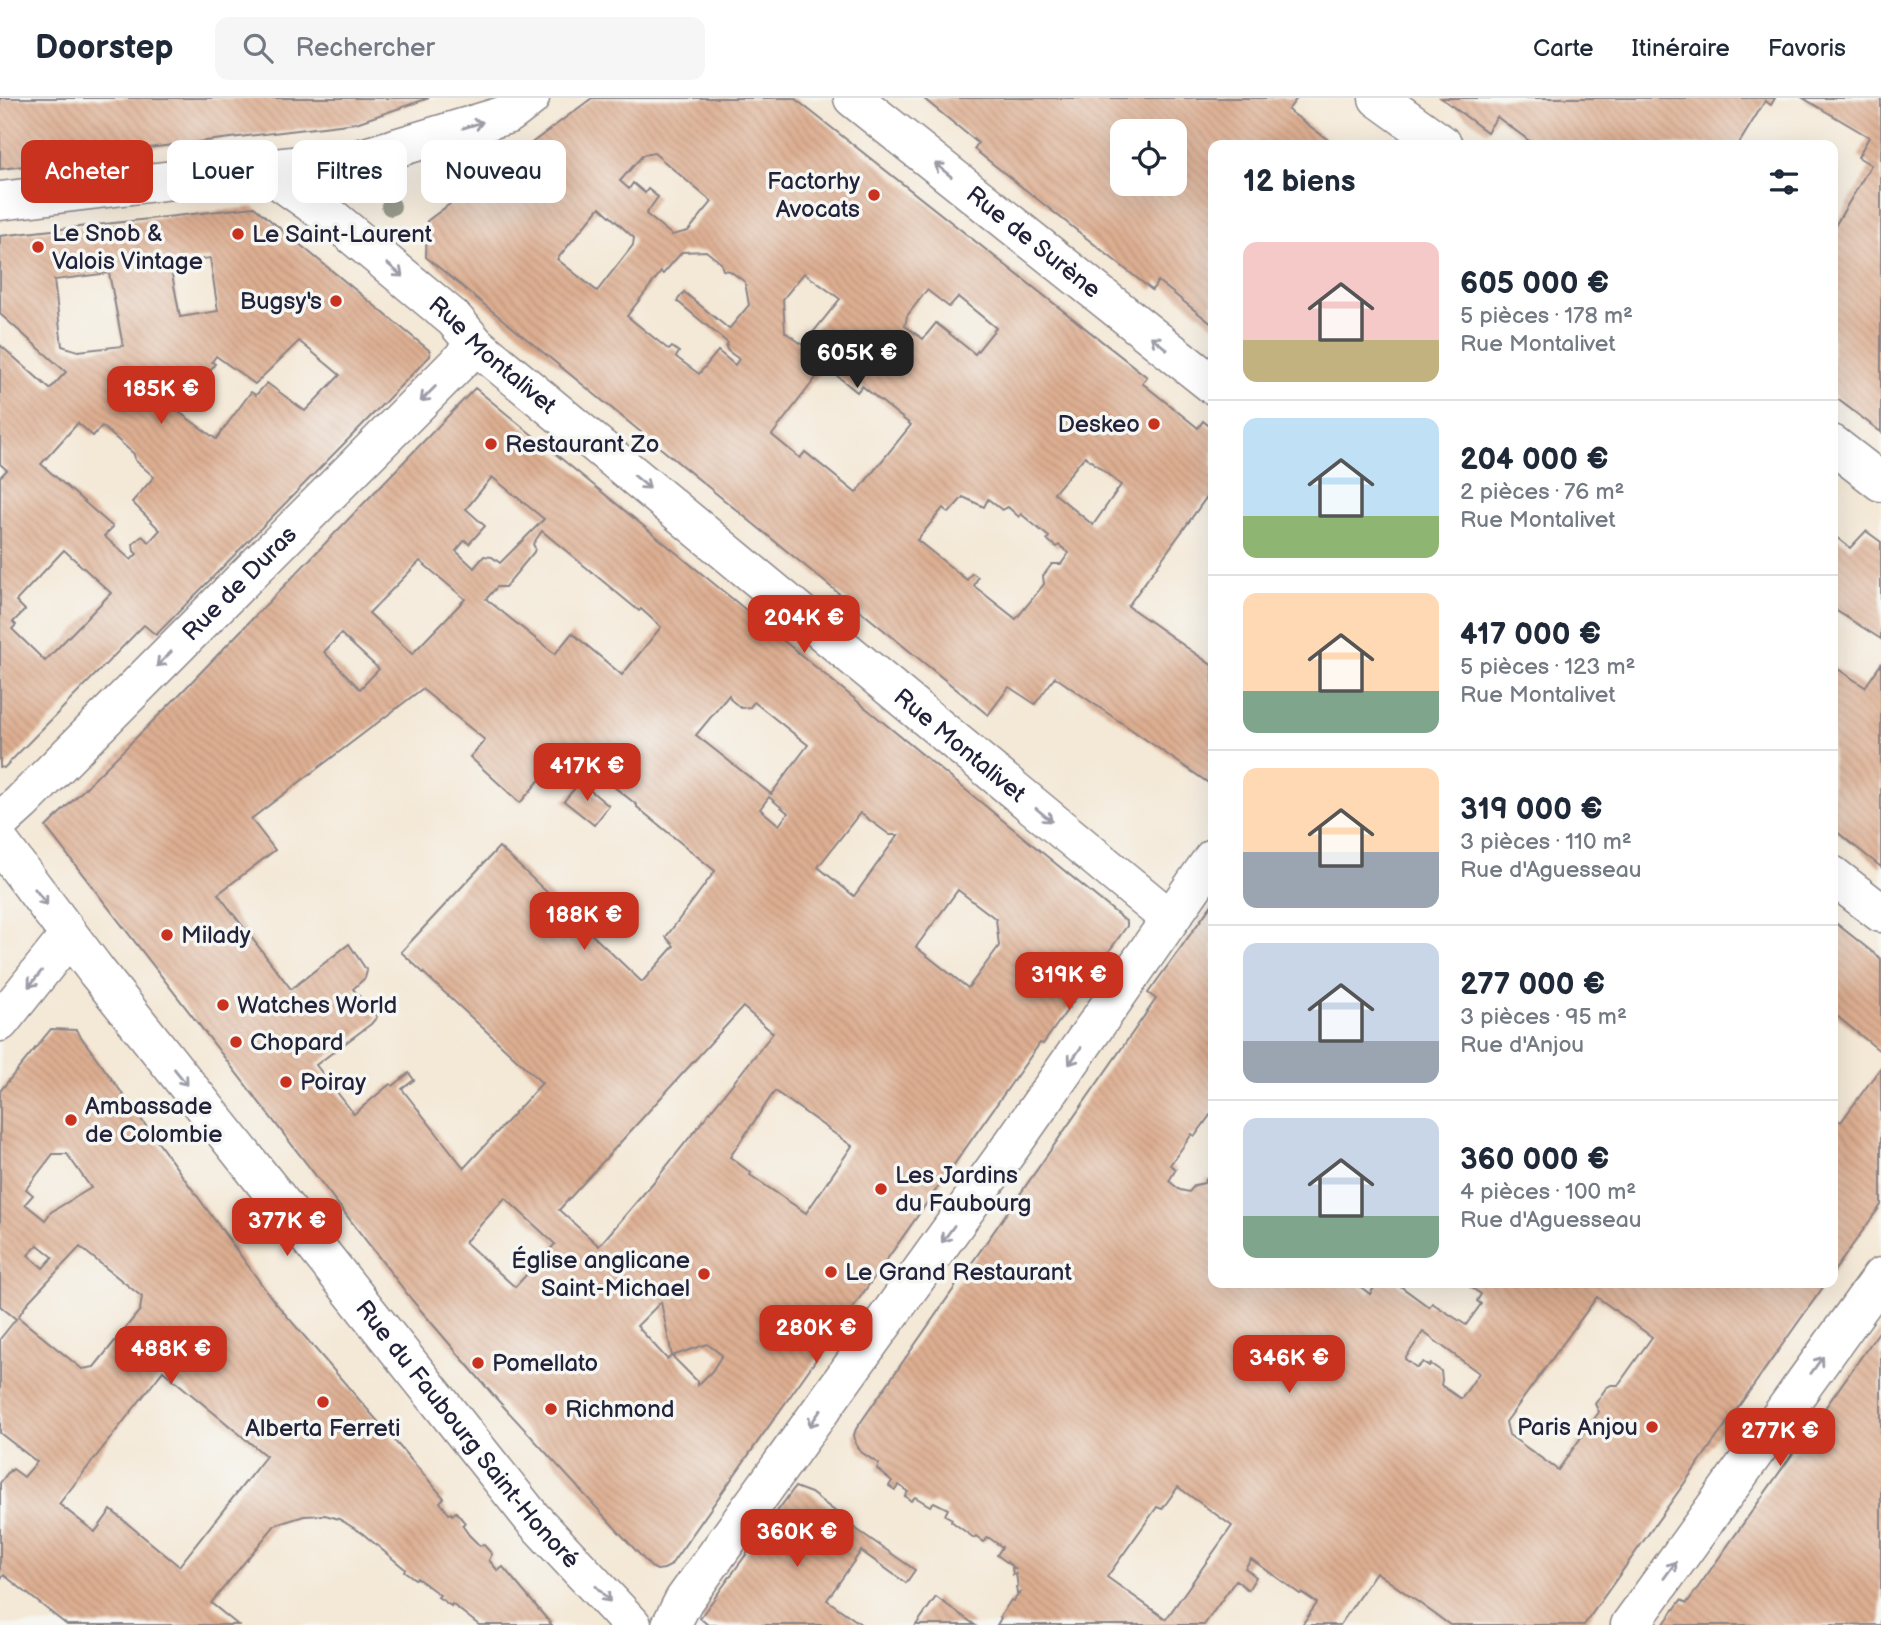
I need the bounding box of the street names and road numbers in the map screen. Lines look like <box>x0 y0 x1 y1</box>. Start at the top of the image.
street label: Rue de Surène <box>960 180 1106 305</box>
street label: Rue Montalivet <box>423 290 563 421</box>
street label: Rue de Duras <box>176 520 303 647</box>
street label: Rue Montalivet <box>888 683 1032 809</box>
street label: Rue du Faubourg Saint-Honoré <box>349 1295 586 1575</box>

